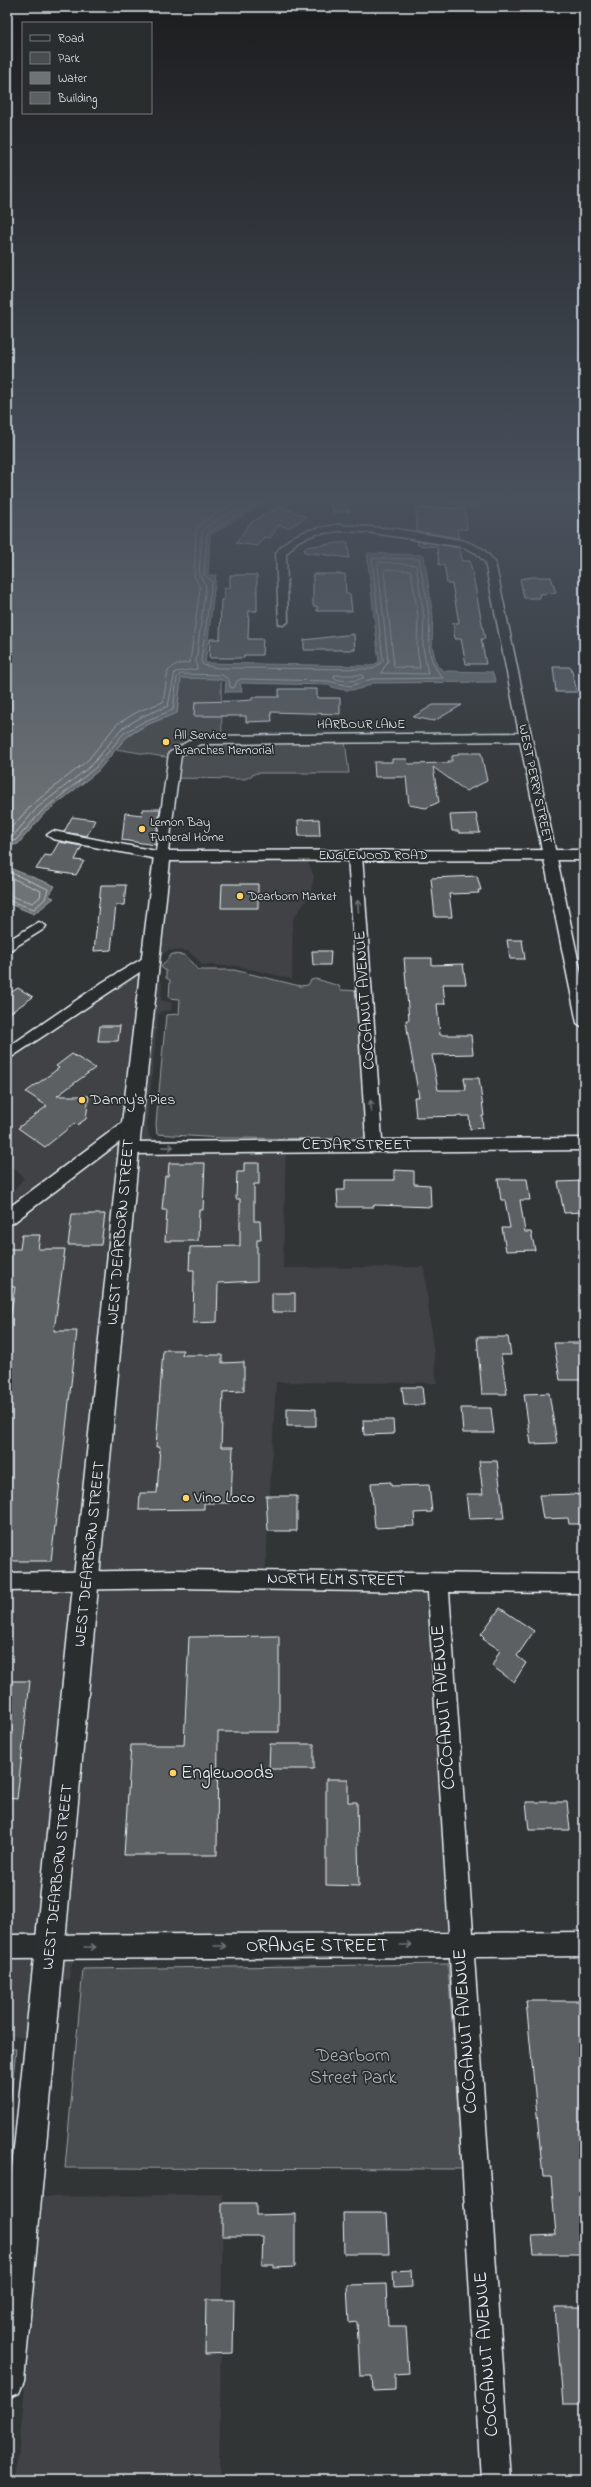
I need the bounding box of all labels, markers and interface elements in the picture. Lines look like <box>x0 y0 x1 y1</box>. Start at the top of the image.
legend <box>22 22 152 114</box>
text: Road <box>58 30 84 48</box>
text: Park <box>58 50 80 68</box>
text: Water <box>58 70 87 88</box>
text: Building <box>57 90 97 109</box>
street label: HARBOUR LANE <box>317 715 405 734</box>
street label: WEST PERRY STREET <box>513 723 557 846</box>
place label: All Service Branches Memorial <box>173 726 274 760</box>
marker: All Service Branches Memorial <box>161 737 171 747</box>
place label: Lemon Bay Funeral Home <box>149 813 224 847</box>
marker: Lemon Bay Funeral Home <box>137 824 147 834</box>
street label: ENGLEWOOD ROAD <box>318 846 428 865</box>
place label: Dearborn Market <box>247 887 337 906</box>
marker: Dearborn Market <box>235 891 245 901</box>
one-way arrow <box>355 900 362 913</box>
street label: COCOANUT AVENUE <box>348 930 382 1070</box>
place label: Danny's Pies <box>89 1088 175 1112</box>
marker: Danny's Pies <box>77 1095 87 1105</box>
one-way arrow <box>368 1100 375 1113</box>
street label: CEDAR STREET <box>302 1133 412 1157</box>
street label: WEST DEARBORN STREET <box>101 1138 141 1326</box>
one-way arrow <box>161 1143 174 1151</box>
street label: WEST DEARBORN STREET <box>68 1460 112 1648</box>
place label: Vino Loco <box>193 1486 255 1510</box>
marker: Vino Loco <box>181 1493 191 1503</box>
street label: NORTH ELM STREET <box>267 1567 405 1593</box>
street label: COCOANUT AVENUE <box>425 1624 463 1790</box>
place label: Englewoods <box>181 1760 274 1789</box>
marker: Englewoods <box>168 1768 178 1778</box>
street label: WEST DEARBORN STREET <box>36 1783 80 1971</box>
street label: ORANGE STREET <box>246 1933 388 1960</box>
one-way arrow <box>399 1941 412 1949</box>
one-way arrow <box>213 1942 226 1950</box>
one-way arrow <box>83 1943 96 1951</box>
street label: COCOANUT AVENUE <box>447 1948 485 2114</box>
park label: Dearborn Street Park <box>310 2043 397 2092</box>
street label: COCOANUT AVENUE <box>468 2271 506 2437</box>

